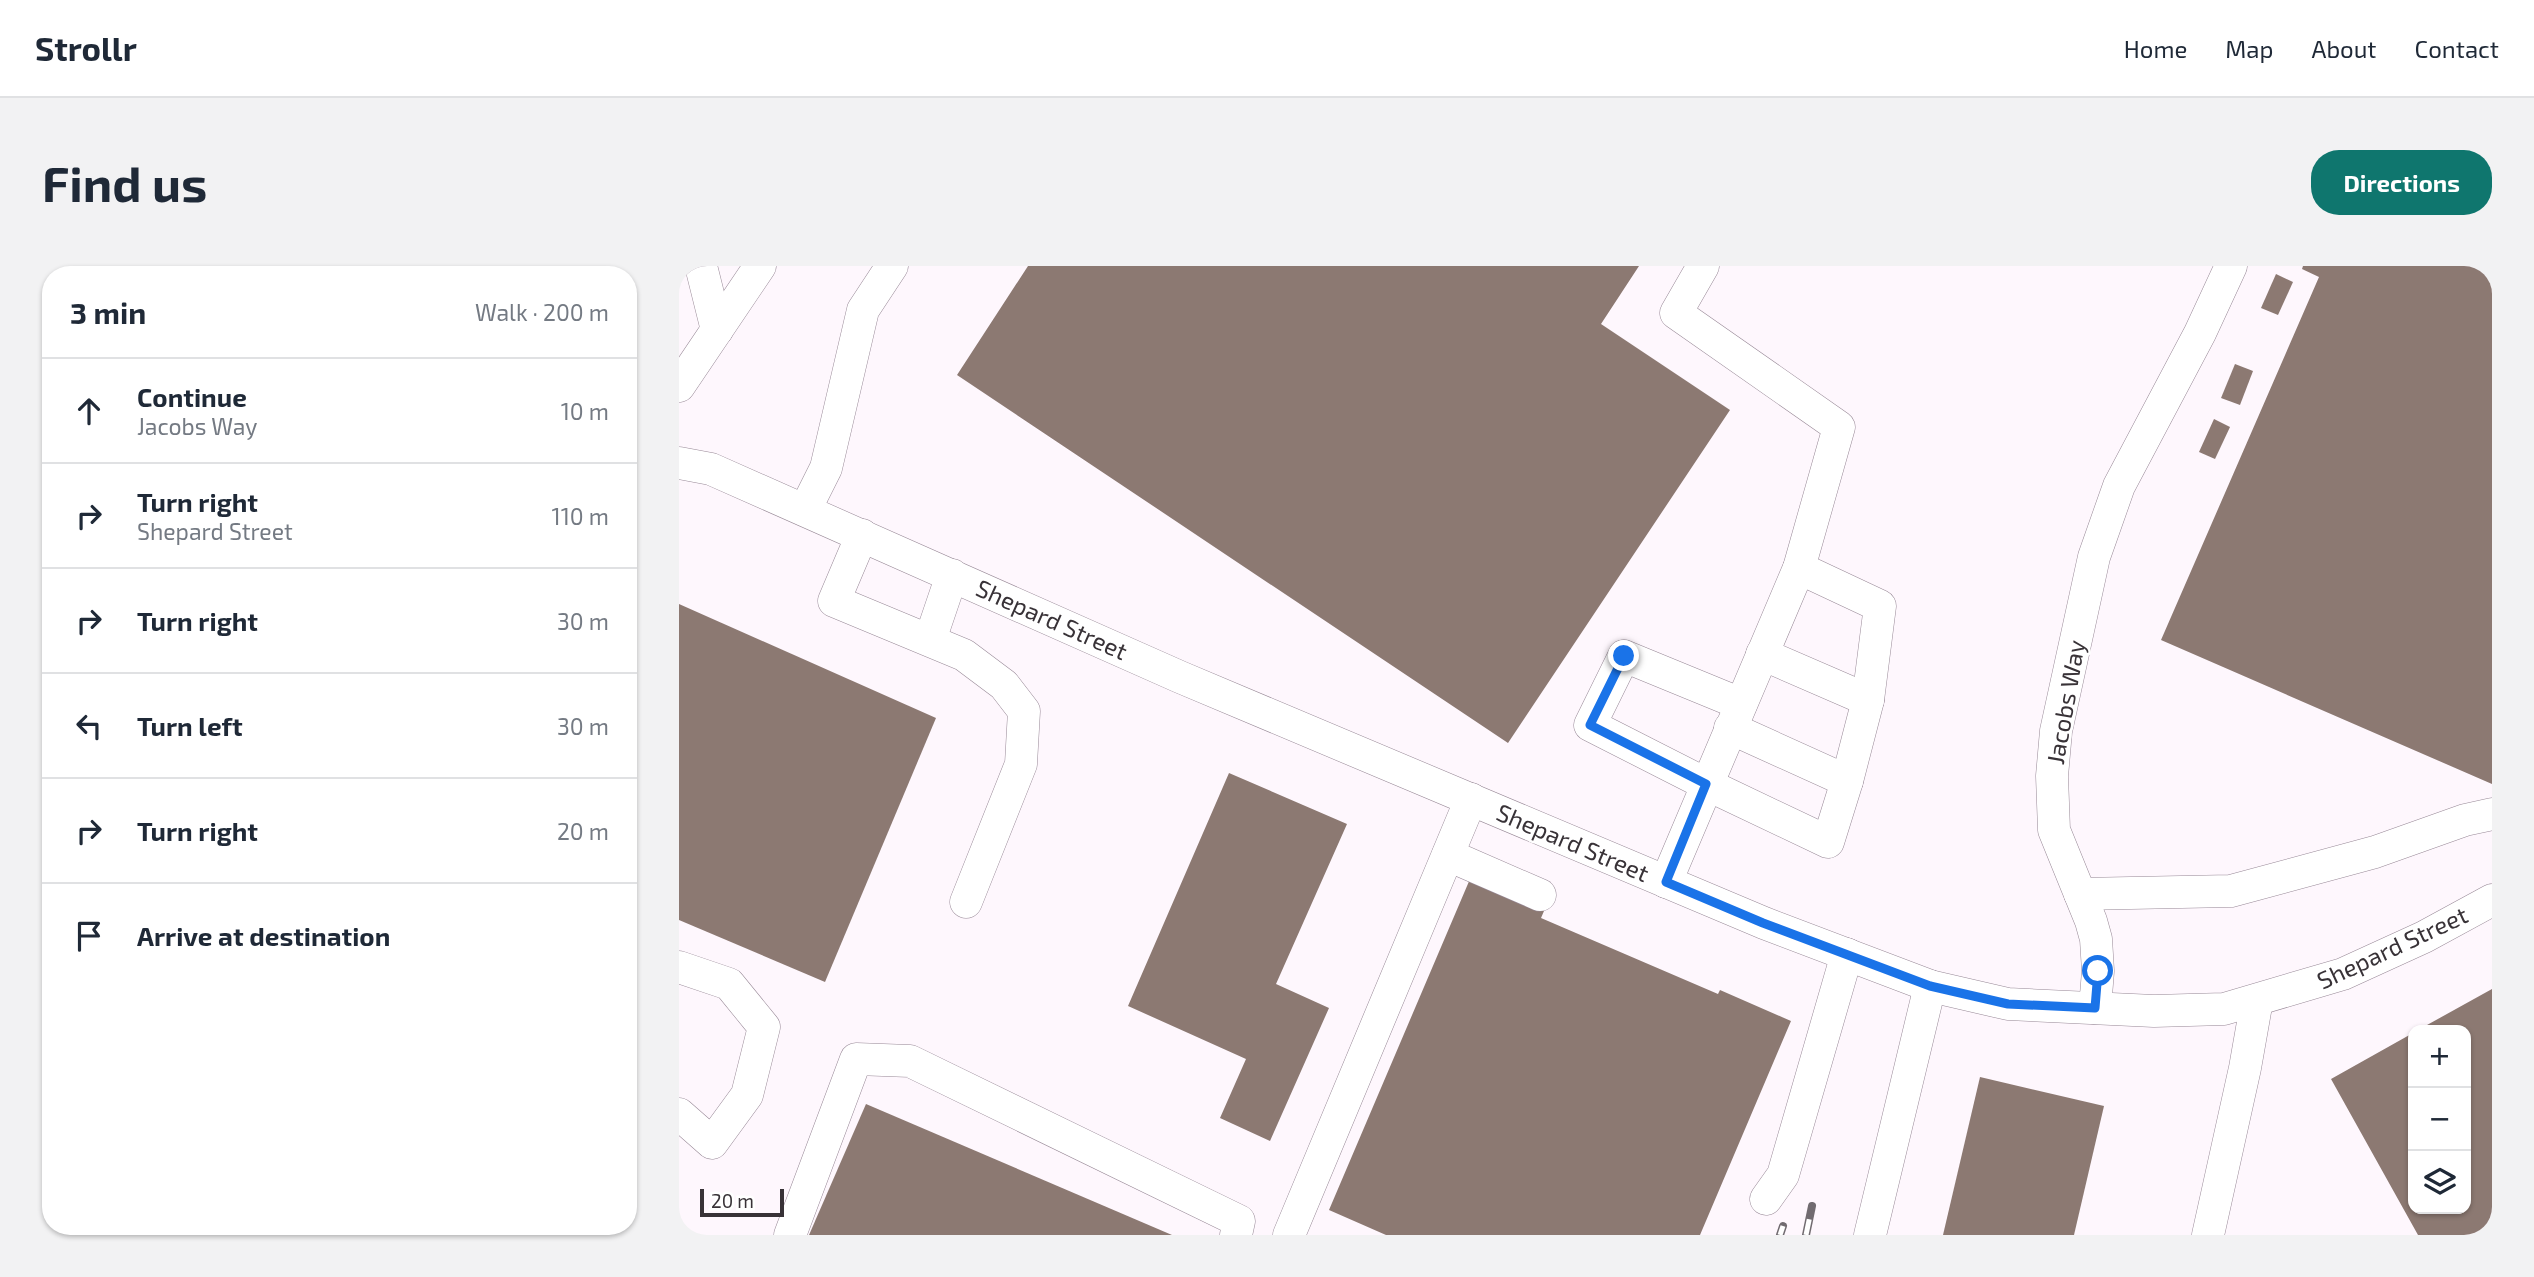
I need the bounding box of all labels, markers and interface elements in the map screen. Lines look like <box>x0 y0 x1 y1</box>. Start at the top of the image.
text: Strollr <box>35 28 137 68</box>
text: Home <box>2124 34 2187 63</box>
text: Map <box>2225 34 2273 63</box>
text: About <box>2311 34 2377 63</box>
text: Contact <box>2415 34 2499 63</box>
button: Directions <box>2311 150 2492 215</box>
text: Find us <box>42 153 207 212</box>
text: 3 min <box>70 294 146 330</box>
text: Walk · 200 m <box>475 298 609 326</box>
text: Continue <box>137 381 247 412</box>
icon: ahead <box>70 392 108 430</box>
text: 10 m <box>561 397 609 425</box>
text: Jacobs Way <box>137 412 258 440</box>
text: Turn right <box>137 486 258 517</box>
icon: right <box>70 497 108 535</box>
text: 110 m <box>552 502 609 530</box>
text: Shepard Street <box>137 517 293 545</box>
street label: Shepard Street <box>972 573 1132 665</box>
icon: right <box>70 602 108 640</box>
text: Turn right <box>137 605 258 636</box>
text: 30 m <box>557 607 609 635</box>
street label: Jacobs Way <box>2040 637 2090 766</box>
route end <box>1608 640 1639 671</box>
icon: left <box>70 707 108 745</box>
text: Turn left <box>137 710 243 741</box>
text: 30 m <box>557 712 609 740</box>
street label: Shepard Street <box>1493 797 1653 887</box>
icon: right <box>70 812 108 850</box>
text: Turn right <box>137 815 258 846</box>
text: 20 m <box>557 817 609 845</box>
street label: Shepard Street <box>2312 900 2472 994</box>
icon: arrive <box>70 917 108 955</box>
text: Arrive at destination <box>137 920 390 951</box>
route start <box>2082 955 2113 986</box>
map controls <box>2408 1025 2471 1214</box>
button: + <box>2408 1025 2471 1088</box>
button: − <box>2408 1088 2471 1151</box>
button: layers <box>2408 1151 2471 1214</box>
scale bar <box>700 1186 784 1218</box>
text: 20 m <box>711 1189 754 1212</box>

